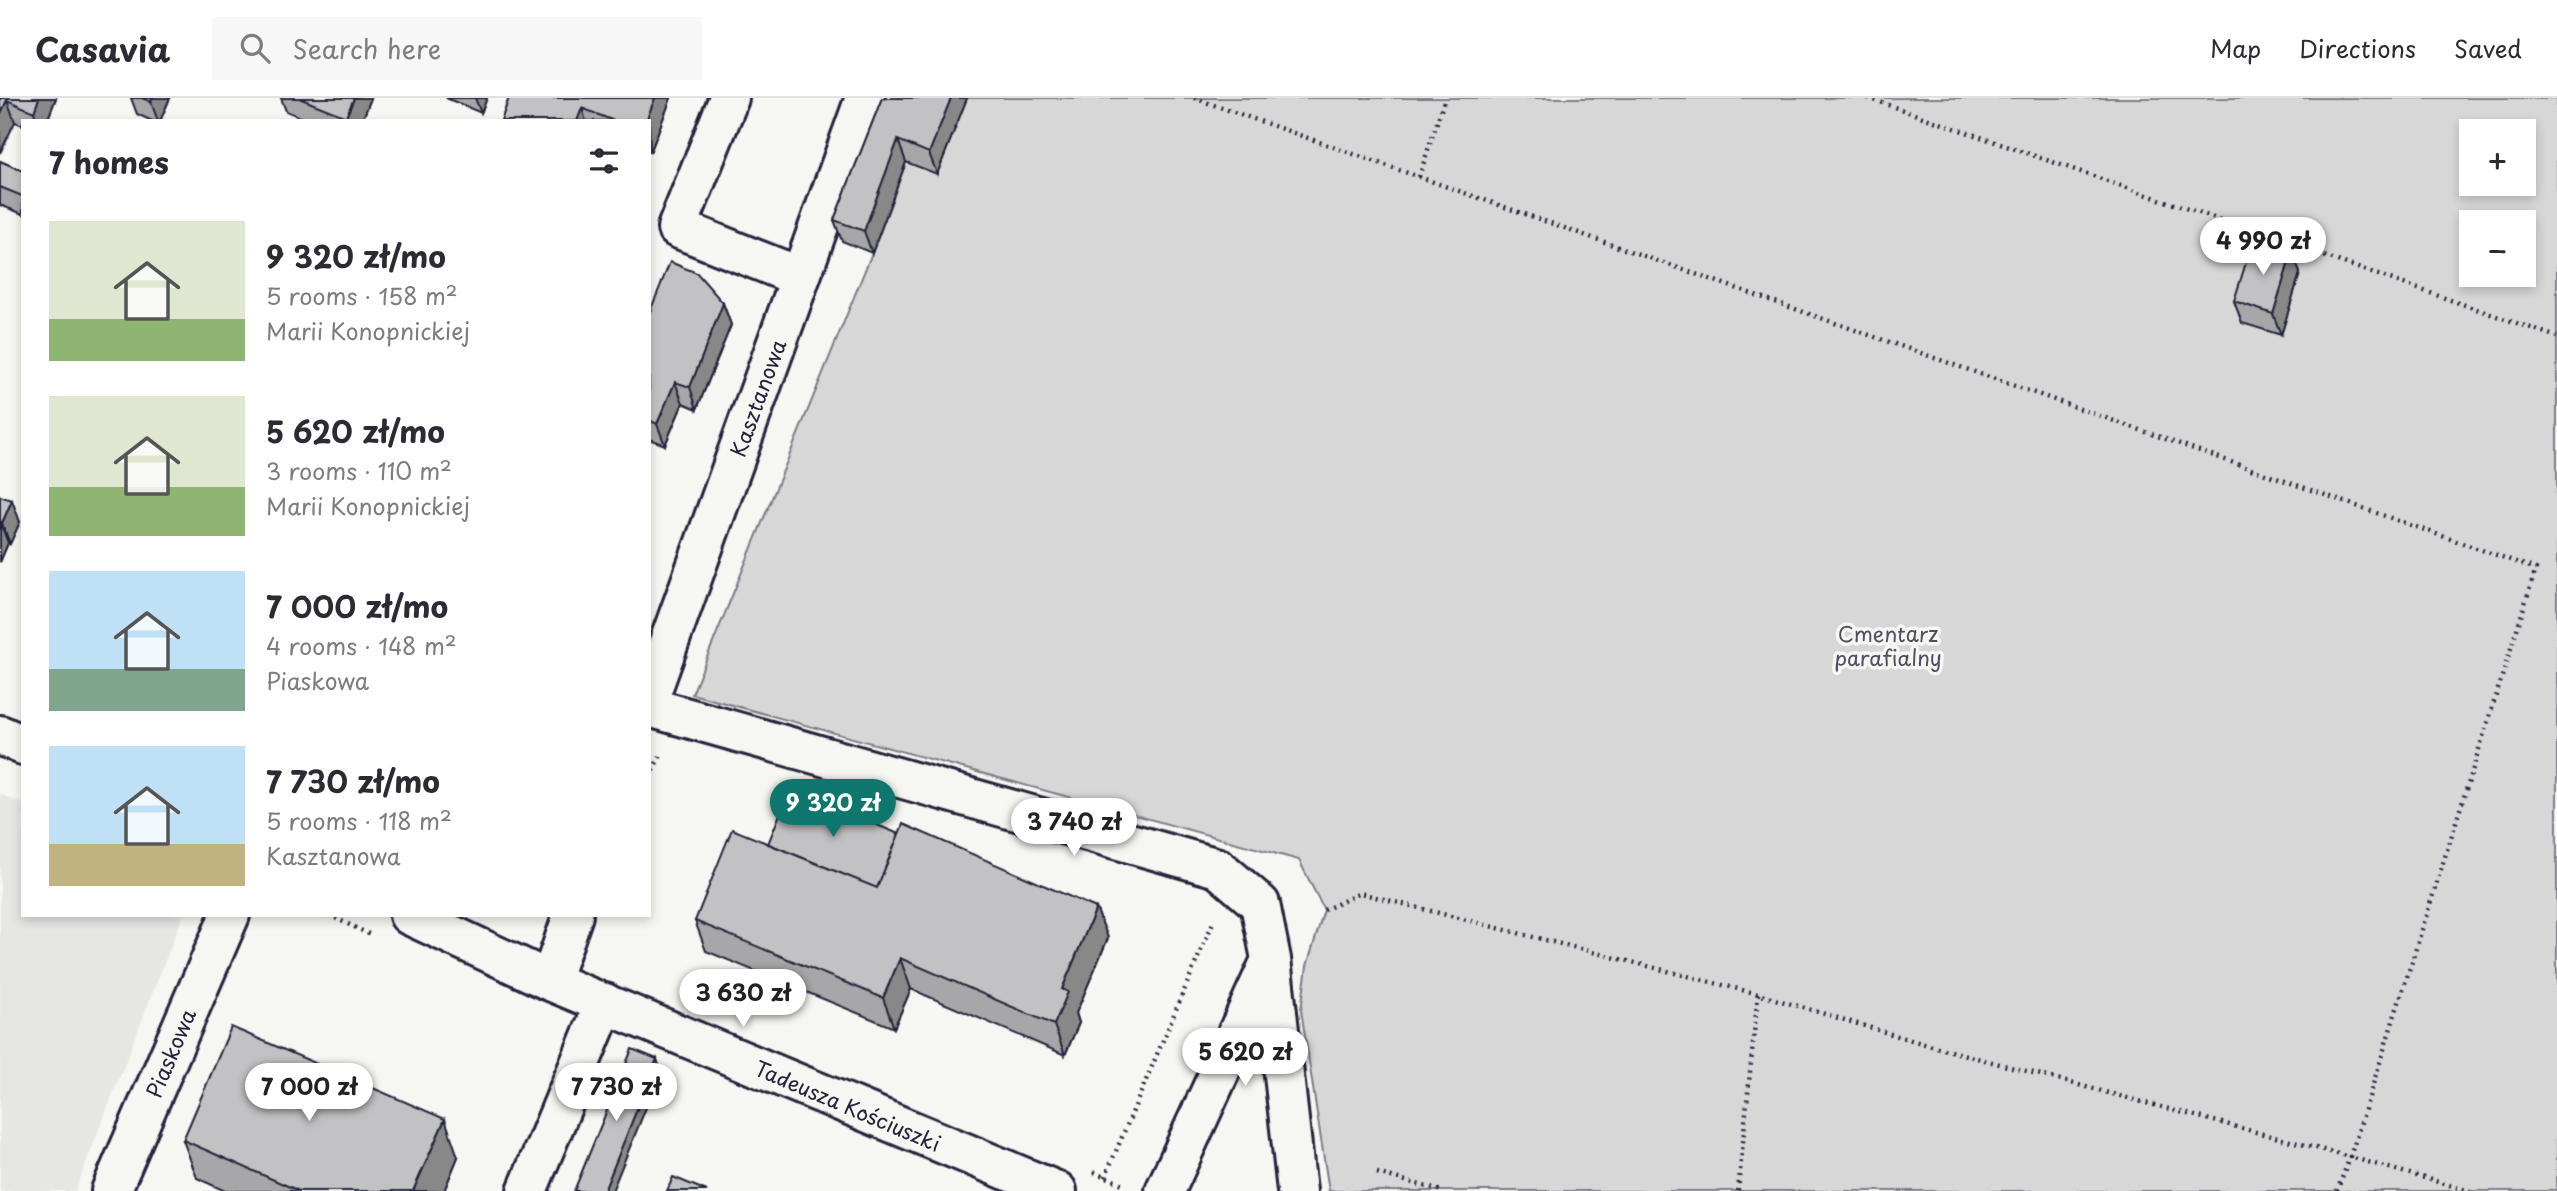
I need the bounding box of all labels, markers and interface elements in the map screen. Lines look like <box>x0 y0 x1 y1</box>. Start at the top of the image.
search box <box>212 17 702 80</box>
text: Casavia <box>35 23 170 73</box>
icon: search <box>236 29 274 67</box>
text: Search here <box>292 29 441 68</box>
text: Map <box>2210 30 2261 66</box>
text: Directions <box>2299 30 2416 66</box>
text: Saved <box>2454 30 2522 66</box>
map controls <box>2459 119 2536 287</box>
button: + <box>2459 119 2536 196</box>
text: 7 homes <box>49 139 169 184</box>
icon: filters <box>585 142 623 180</box>
button: − <box>2459 210 2536 287</box>
pin: 4 990 zł <box>2191 218 2335 277</box>
text: 4 990 zł <box>2216 222 2310 257</box>
text: 9 320 zł/mo <box>266 233 446 278</box>
icon: home <box>105 249 189 333</box>
text: 5 rooms · 158 m² <box>266 278 458 313</box>
text: Marii Konopnickiej <box>266 313 470 348</box>
street label: Kasztanowa <box>721 334 793 461</box>
text: 5 620 zł/mo <box>266 408 445 453</box>
icon: home <box>105 424 189 508</box>
text: 3 rooms · 110 m² <box>266 453 452 488</box>
text: Marii Konopnickiej <box>266 488 470 523</box>
text: 7 000 zł/mo <box>266 583 448 628</box>
icon: home <box>105 599 189 683</box>
park label: Cmentarz parafialny <box>1834 617 1942 673</box>
text: 4 rooms · 148 m² <box>266 628 457 663</box>
text: Piaskowa <box>266 663 369 698</box>
text: 7 730 zł/mo <box>266 758 440 803</box>
icon: home <box>105 774 189 858</box>
pin: 9 320 zł <box>761 780 905 839</box>
text: 9 320 zł <box>786 784 880 819</box>
pin: 3 740 zł <box>1002 798 1146 858</box>
text: 5 rooms · 118 m² <box>266 803 452 838</box>
text: 3 740 zł <box>1027 803 1121 838</box>
text: Kasztanowa <box>266 838 401 873</box>
pin: 3 630 zł <box>671 970 815 1029</box>
text: 3 630 zł <box>695 974 791 1009</box>
street label: Piaskowa <box>137 1003 203 1103</box>
pin: 5 620 zł <box>1173 1028 1317 1088</box>
text: 5 620 zł <box>1198 1033 1292 1068</box>
street label: Tadeusza Kościuszki <box>750 1051 946 1159</box>
pin: 7 000 zł <box>237 1063 381 1123</box>
pin: 7 730 zł <box>544 1063 688 1123</box>
text: 7 000 zł <box>261 1068 357 1103</box>
text: 7 730 zł <box>571 1068 661 1103</box>

